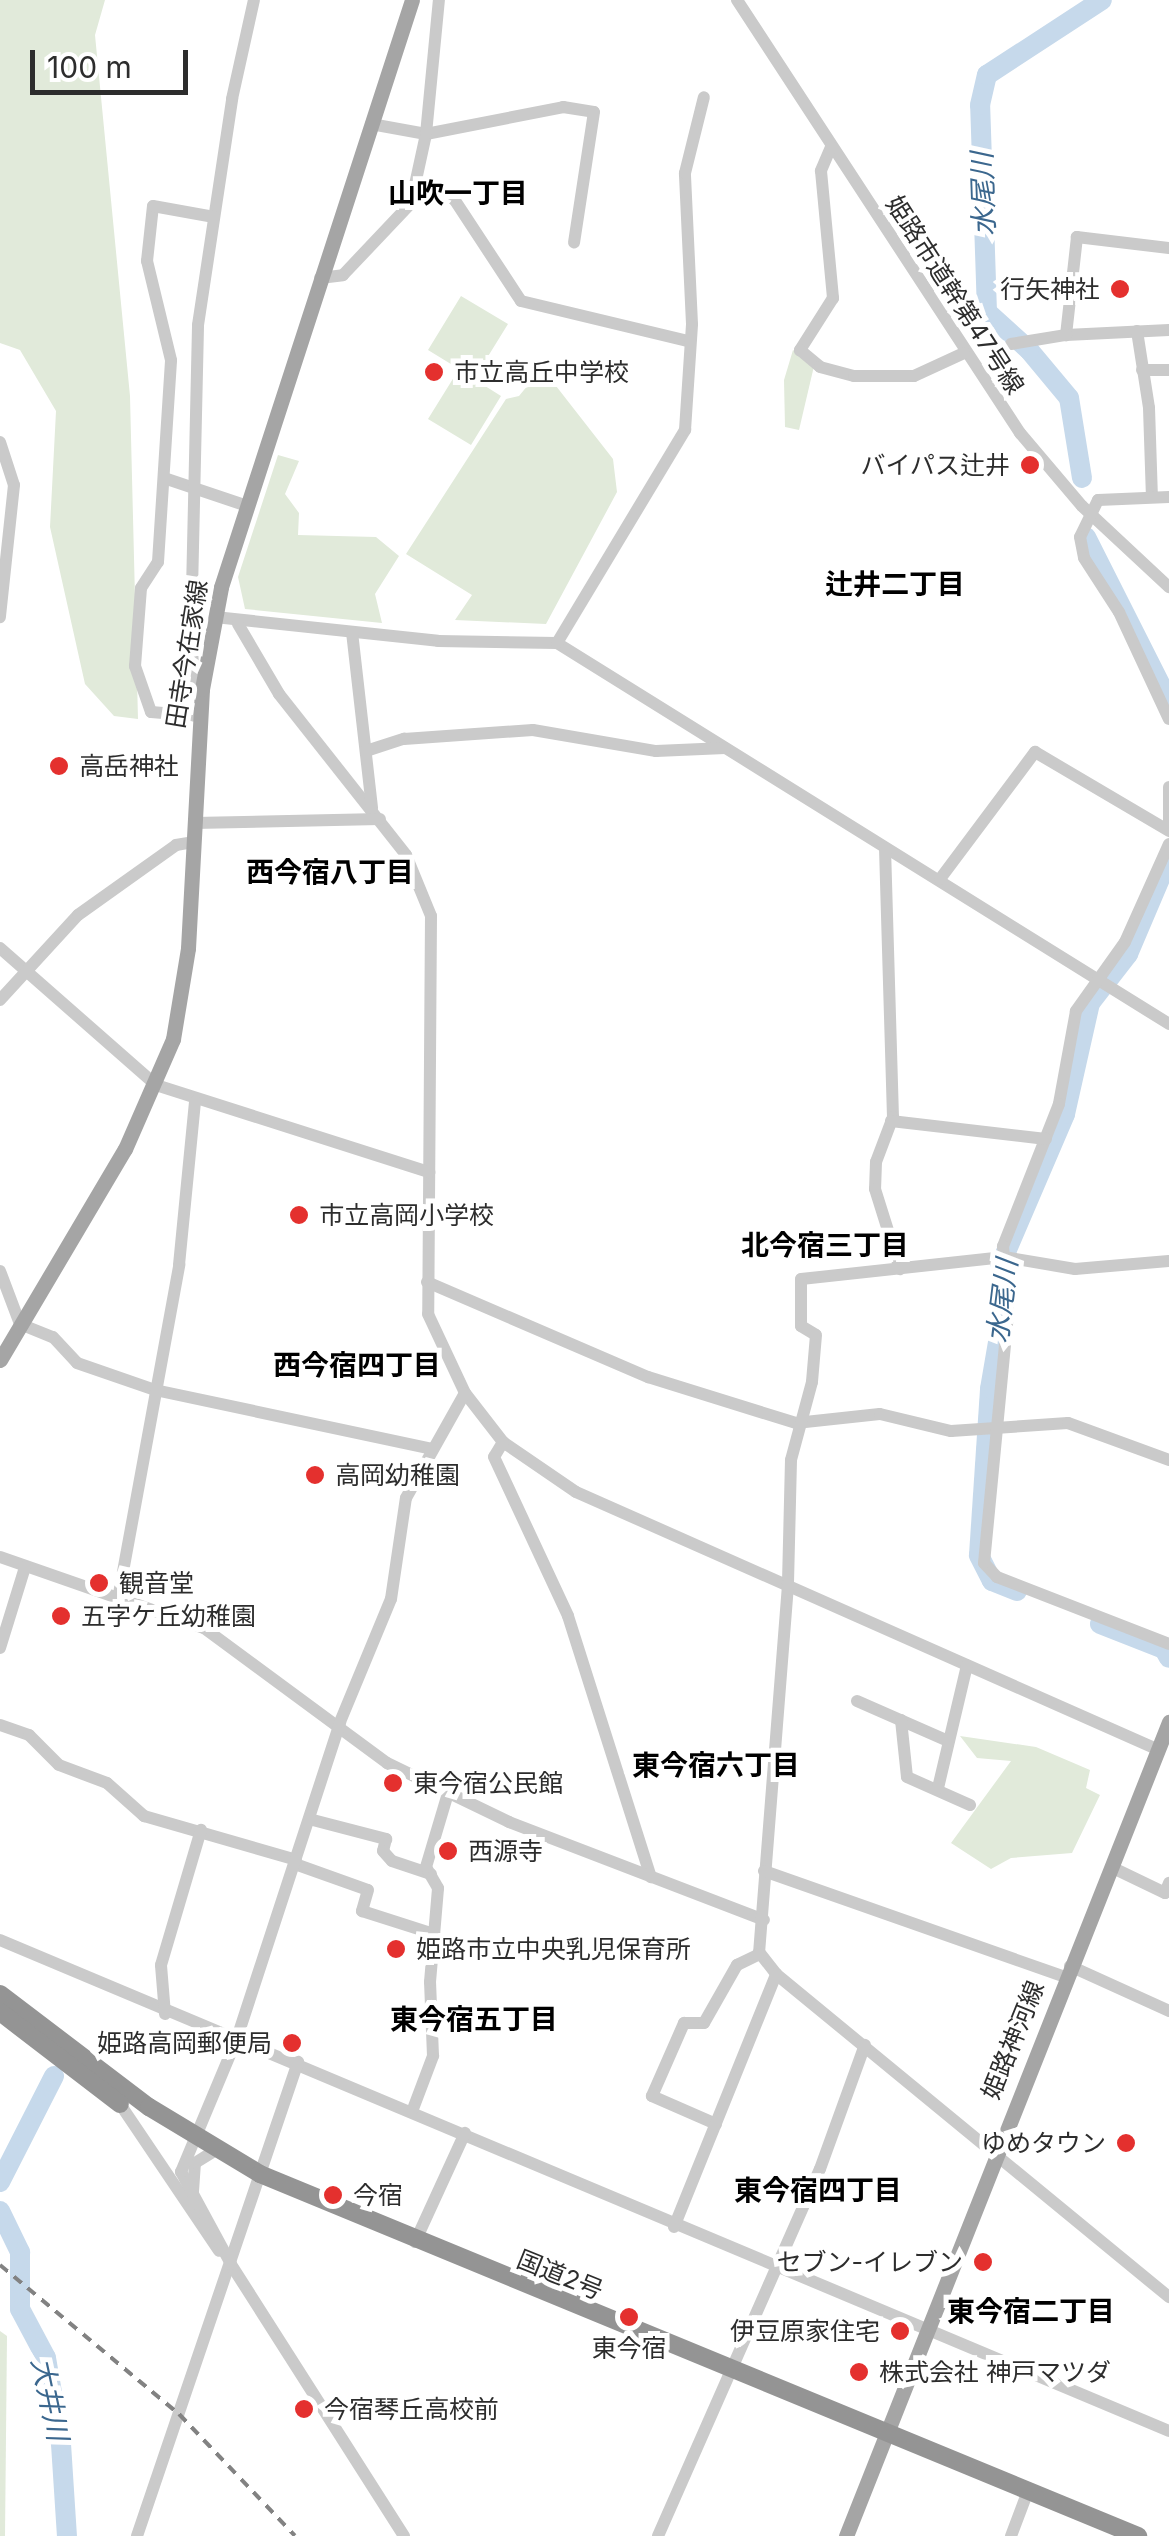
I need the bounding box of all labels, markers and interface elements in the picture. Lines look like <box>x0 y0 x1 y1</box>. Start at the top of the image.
scale bar <box>35 30 192 92</box>
text: 100 m <box>47 49 132 85</box>
water label: 水尾川 <box>965 151 1001 237</box>
district label: 山吹一丁目 <box>388 176 528 210</box>
street label: 姫路市道幹第47号線 <box>880 190 1030 400</box>
place label: 行矢神社 <box>1000 274 1100 304</box>
marker: 行矢神社 <box>1109 278 1131 300</box>
place label: 市立高丘中学校 <box>454 357 629 387</box>
marker: 市立高丘中学校 <box>423 361 445 383</box>
place label: バイパス辻井 <box>860 450 1010 480</box>
marker: バイパス辻井 <box>1019 454 1041 476</box>
district label: 辻井二丁目 <box>825 567 965 601</box>
street label: 田寺今在家線 <box>160 578 214 730</box>
place label: 高岳神社 <box>79 751 179 781</box>
marker: 高岳神社 <box>48 755 70 777</box>
district label: 西今宿八丁目 <box>246 855 414 889</box>
place label: 市立高岡小学校 <box>319 1200 494 1230</box>
marker: 市立高岡小学校 <box>288 1204 310 1226</box>
district label: 北今宿三丁目 <box>741 1228 909 1262</box>
water label: 水尾川 <box>980 1257 1024 1345</box>
district label: 西今宿四丁目 <box>273 1348 441 1382</box>
place label: 高岡幼稚園 <box>335 1460 460 1490</box>
marker: 高岡幼稚園 <box>304 1464 326 1486</box>
place label: 観音堂 <box>119 1568 194 1598</box>
marker: 観音堂 <box>88 1572 110 1594</box>
place label: 五字ケ丘幼稚園 <box>81 1601 256 1631</box>
marker: 五字ケ丘幼稚園 <box>50 1605 72 1627</box>
district label: 東今宿六丁目 <box>632 1748 800 1782</box>
place label: 東今宿公民館 <box>413 1768 563 1798</box>
marker: 東今宿公民館 <box>382 1772 404 1794</box>
place label: 西源寺 <box>468 1836 543 1866</box>
marker: 西源寺 <box>437 1840 459 1862</box>
place label: 姫路市立中央乳児保育所 <box>416 1934 691 1964</box>
marker: 姫路市立中央乳児保育所 <box>385 1938 407 1960</box>
street label: 姫路神河線 <box>976 1976 1050 2104</box>
district label: 東今宿五丁目 <box>390 2002 558 2036</box>
place label: 姫路高岡郵便局 <box>97 2028 272 2058</box>
marker: 姫路高岡郵便局 <box>281 2032 303 2054</box>
place label: ゆめタウン <box>981 2128 1106 2158</box>
marker: ゆめタウン <box>1115 2132 1137 2154</box>
district label: 東今宿四丁目 <box>734 2173 902 2207</box>
place label: 今宿 <box>353 2180 403 2210</box>
marker: 今宿 <box>322 2184 344 2206</box>
street label: 国道2号 <box>513 2244 607 2306</box>
place label: セブン-イレブン <box>777 2247 963 2277</box>
marker: セブン-イレブン <box>972 2251 994 2273</box>
district label: 東今宿二丁目 <box>947 2294 1115 2328</box>
marker: 東今宿 <box>618 2306 640 2328</box>
place label: 伊豆原家住宅 <box>730 2316 880 2346</box>
marker: 伊豆原家住宅 <box>889 2320 911 2342</box>
place label: 東今宿 <box>592 2333 666 2363</box>
water label: 大井川 <box>25 2354 75 2444</box>
place label: 株式会社 神戸マツダ <box>879 2357 1111 2387</box>
marker: 株式会社 神戸マツダ <box>848 2361 870 2383</box>
place label: 今宿琴丘高校前 <box>324 2394 499 2424</box>
marker: 今宿琴丘高校前 <box>293 2398 315 2420</box>

